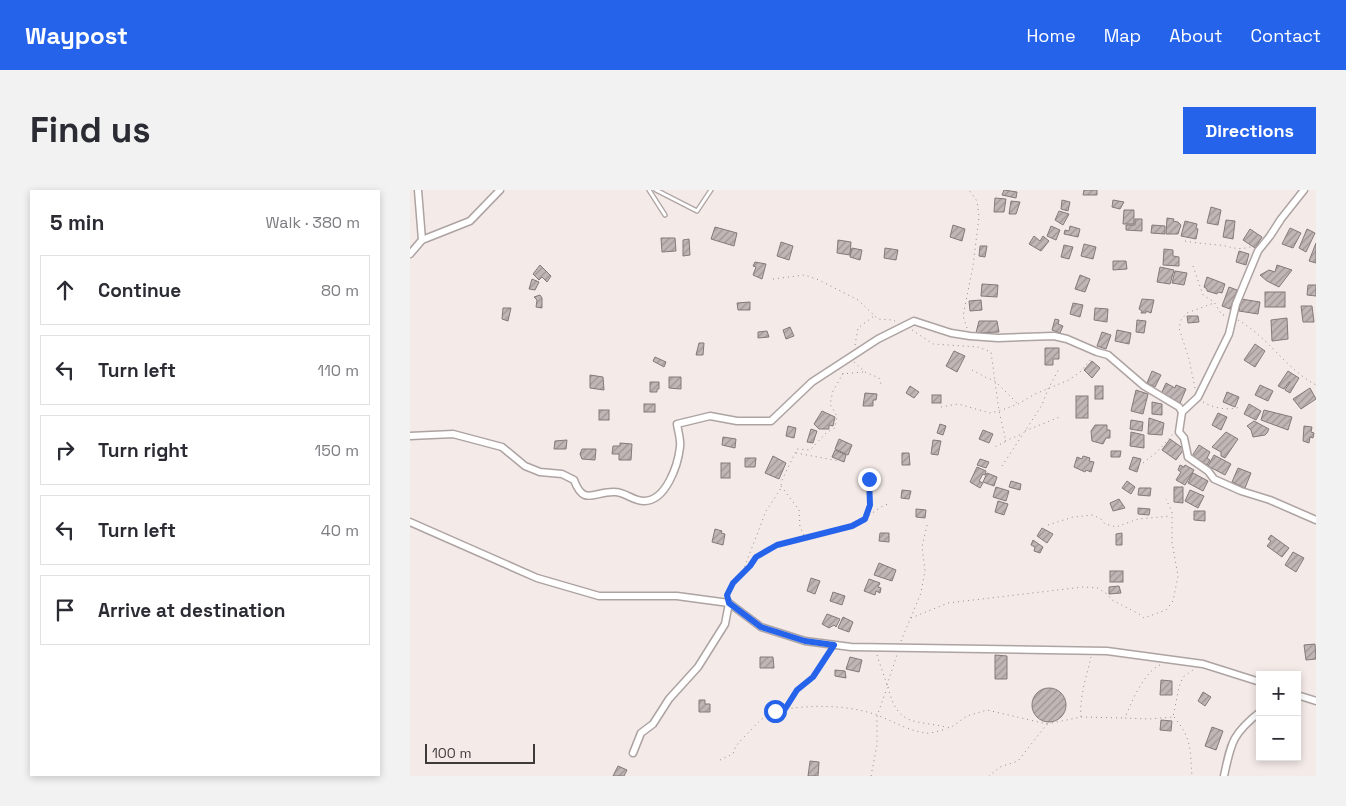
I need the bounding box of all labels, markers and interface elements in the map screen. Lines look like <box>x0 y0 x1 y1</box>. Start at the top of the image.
text: Waypost <box>25 20 128 51</box>
text: Home <box>1027 24 1076 47</box>
text: Map <box>1104 24 1141 47</box>
text: About <box>1169 24 1223 47</box>
text: Contact <box>1251 24 1321 47</box>
button: Directions <box>1183 107 1316 154</box>
text: Find us <box>30 108 151 152</box>
text: 5 min <box>50 209 104 236</box>
text: Walk · 380 m <box>265 212 360 233</box>
icon: ahead <box>51 276 79 304</box>
text: Continue <box>98 278 181 303</box>
text: 80 m <box>321 280 359 301</box>
icon: left <box>51 356 79 384</box>
text: Turn left <box>98 358 176 383</box>
text: 110 m <box>317 360 359 381</box>
icon: right <box>51 436 79 464</box>
text: Turn right <box>98 438 188 463</box>
text: 150 m <box>315 440 359 461</box>
route end <box>858 468 881 491</box>
icon: left <box>51 516 79 544</box>
text: Turn left <box>98 518 176 543</box>
text: 40 m <box>321 520 359 541</box>
icon: arrive <box>51 596 79 624</box>
text: Arrive at destination <box>98 598 286 623</box>
map controls <box>1256 671 1301 761</box>
button: + <box>1256 671 1301 716</box>
route start <box>764 700 787 723</box>
button: − <box>1256 716 1301 761</box>
scale bar <box>425 741 535 764</box>
text: 100 m <box>432 744 471 762</box>

